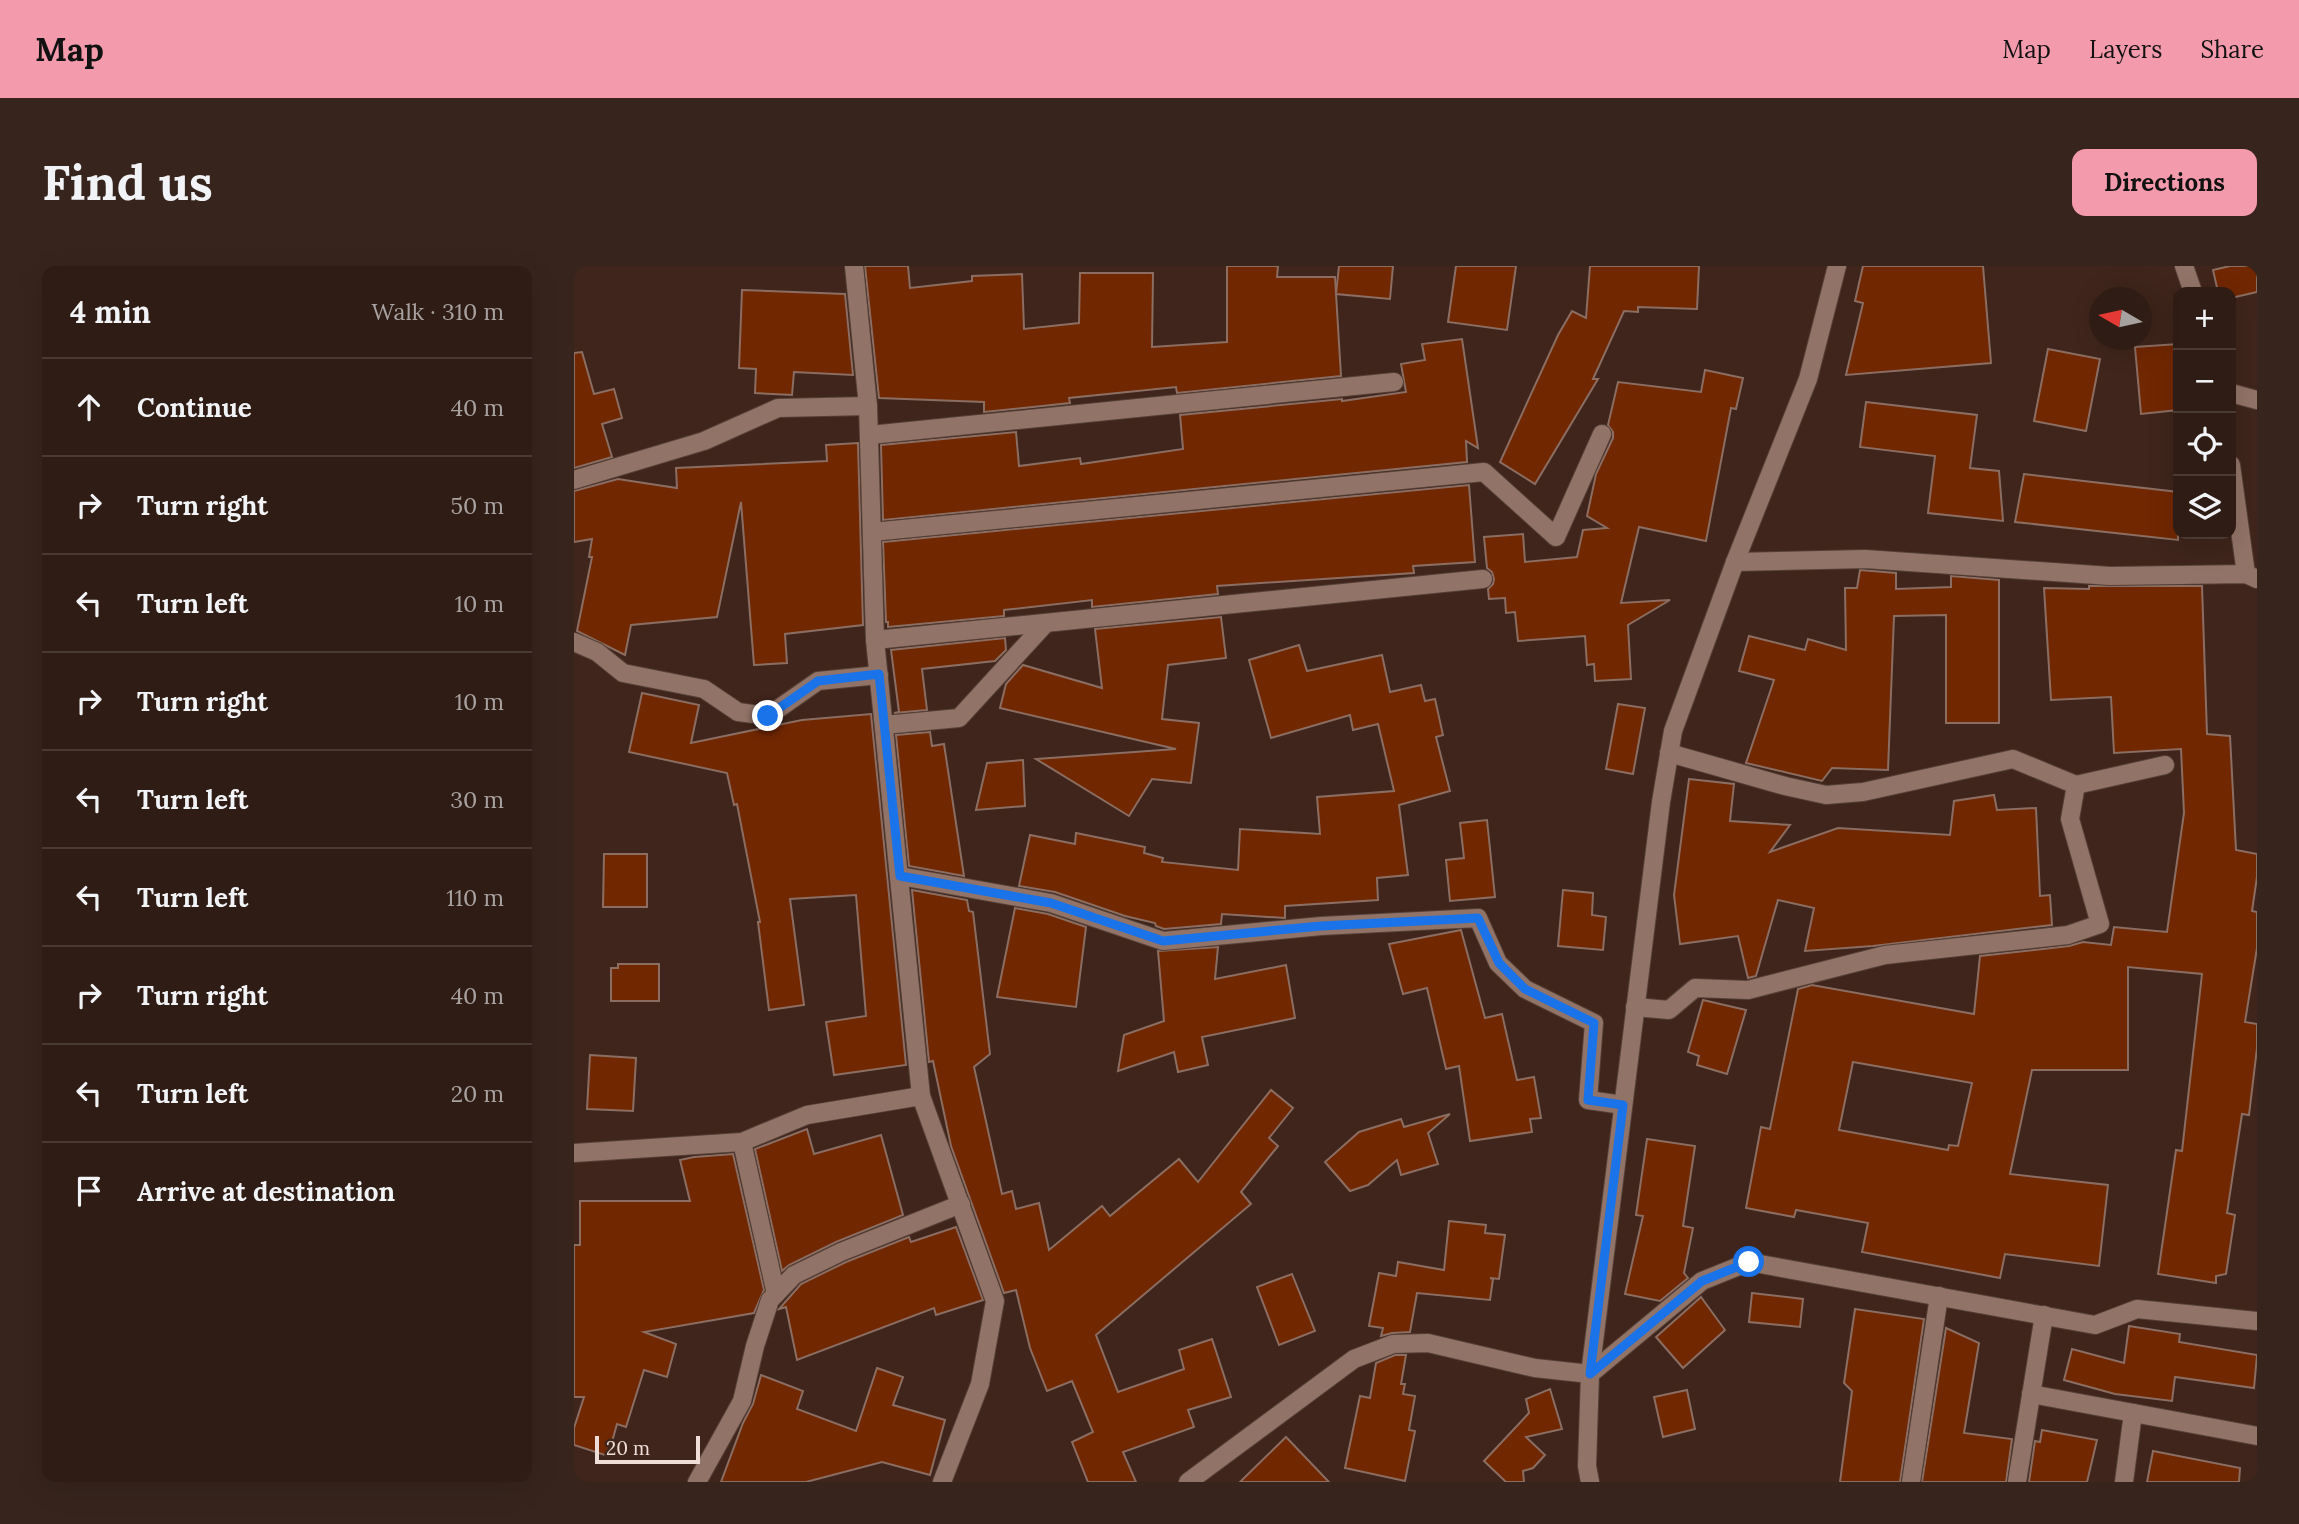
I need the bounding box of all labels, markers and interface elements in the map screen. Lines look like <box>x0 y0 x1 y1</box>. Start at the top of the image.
text: Map <box>35 28 104 70</box>
text: Map <box>2002 34 2051 65</box>
text: Layers <box>2089 34 2162 65</box>
text: Share <box>2200 34 2264 65</box>
button: Directions <box>2072 149 2257 216</box>
text: Find us <box>42 151 213 213</box>
north arrow <box>2089 287 2152 350</box>
map controls <box>2173 287 2236 539</box>
button: + <box>2173 287 2236 350</box>
text: 4 min <box>70 293 151 331</box>
text: Walk · 310 m <box>372 297 504 326</box>
button: − <box>2173 350 2236 413</box>
icon: ahead <box>70 388 108 426</box>
text: Continue <box>137 391 252 424</box>
text: 40 m <box>451 393 504 422</box>
button: locate <box>2173 413 2236 476</box>
button: layers <box>2173 476 2236 539</box>
icon: right <box>70 486 108 524</box>
text: Turn right <box>137 489 268 522</box>
text: 50 m <box>451 491 504 520</box>
icon: left <box>70 584 108 622</box>
text: Turn left <box>137 587 248 620</box>
text: 10 m <box>455 589 504 618</box>
icon: right <box>70 682 108 720</box>
text: Turn right <box>137 685 268 718</box>
text: 10 m <box>455 687 504 716</box>
route end <box>752 700 783 731</box>
icon: left <box>70 780 108 818</box>
text: Turn left <box>137 783 248 816</box>
text: 30 m <box>450 785 504 814</box>
icon: left <box>70 878 108 916</box>
text: Turn left <box>137 881 248 914</box>
text: 110 m <box>446 883 504 912</box>
icon: right <box>70 976 108 1014</box>
text: Turn right <box>137 979 268 1012</box>
text: 40 m <box>451 981 504 1010</box>
icon: left <box>70 1074 108 1112</box>
text: Turn left <box>137 1077 248 1110</box>
text: 20 m <box>451 1079 504 1108</box>
icon: arrive <box>70 1172 108 1210</box>
text: Arrive at destination <box>137 1175 395 1208</box>
route start <box>1733 1246 1764 1277</box>
scale bar <box>595 1433 700 1465</box>
text: 20 m <box>606 1436 650 1460</box>

